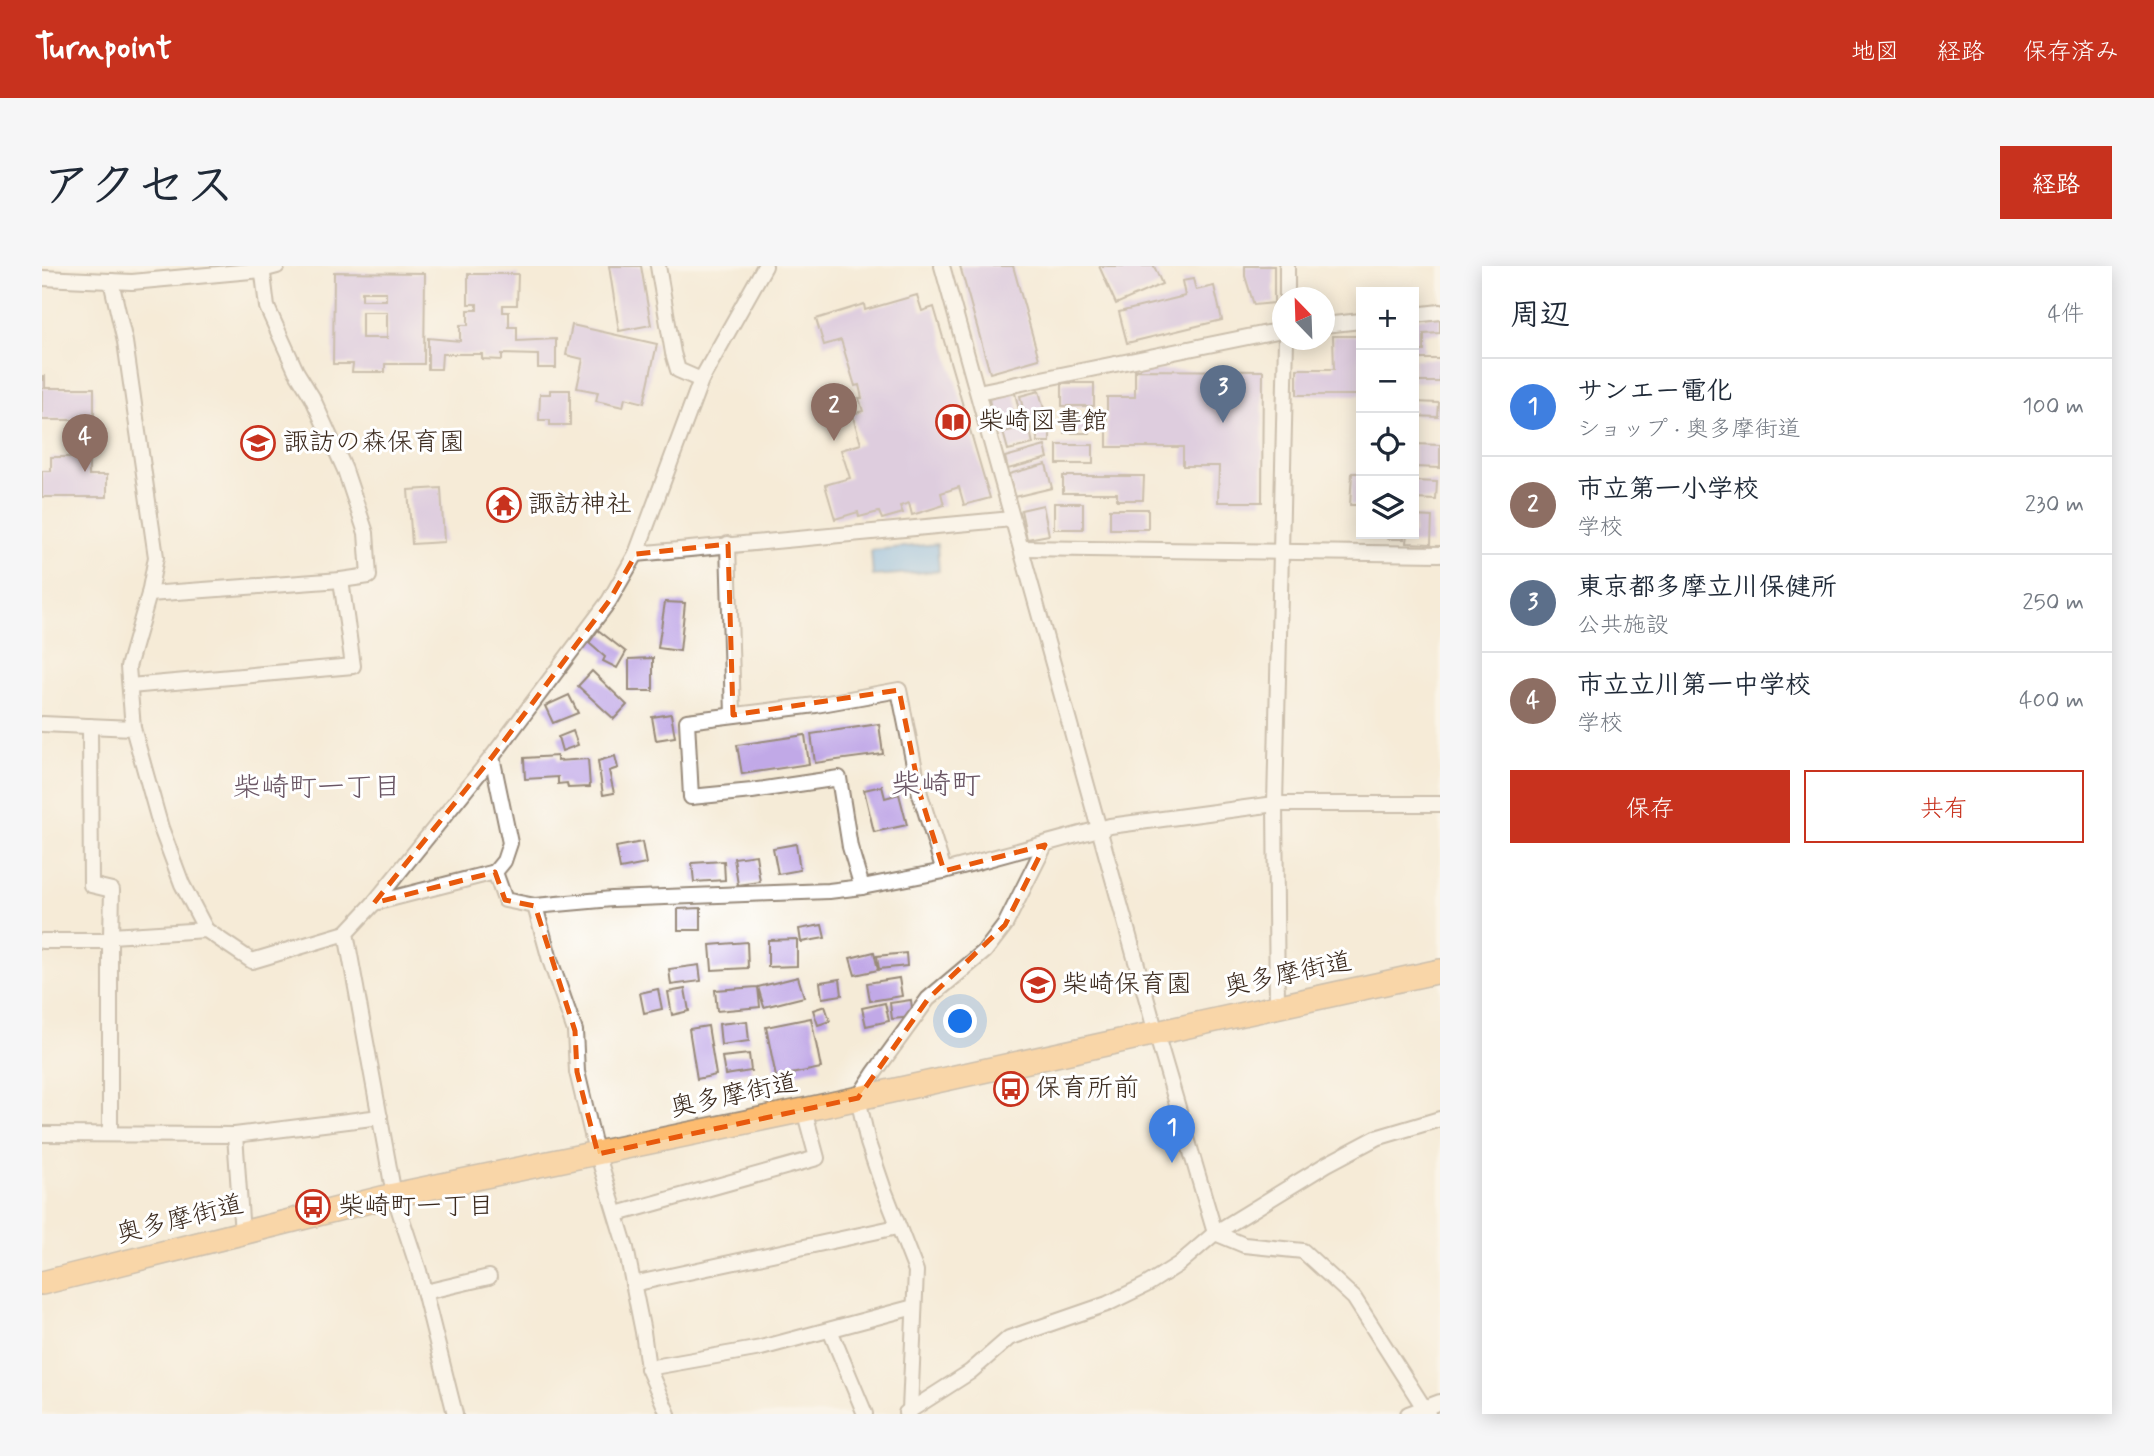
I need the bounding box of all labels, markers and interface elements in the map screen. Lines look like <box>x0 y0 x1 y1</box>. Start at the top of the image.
text: Turnpoint <box>35 27 172 71</box>
text: 地図 <box>1851 37 1899 68</box>
text: 経路 <box>1937 37 1985 68</box>
text: 保存済み <box>2023 37 2119 68</box>
button: 経路 <box>2000 146 2112 219</box>
text: アクセス <box>42 155 235 220</box>
north arrow <box>1272 287 1335 350</box>
map controls <box>1356 287 1419 539</box>
button: + <box>1356 287 1419 350</box>
text: 周辺 <box>1510 296 1570 335</box>
text: 4件 <box>2048 300 2084 330</box>
button: − <box>1356 350 1419 413</box>
pin: 3 <box>1200 365 1246 423</box>
text: サンエー電化 <box>1577 375 1732 409</box>
pin: 2 <box>811 383 857 441</box>
text: 1 <box>1528 392 1538 422</box>
text: 100 m <box>2022 392 2084 422</box>
library icon: 柴崎図書館 <box>934 403 972 441</box>
place label: 柴崎図書館 <box>978 405 1108 439</box>
button: locate <box>1356 413 1419 476</box>
pin: 4 <box>62 414 108 472</box>
text: ショップ · 奥多摩街道 <box>1577 415 1801 445</box>
school or university icon: 諏訪の森保育園 <box>239 424 277 462</box>
place label: 諏訪の森保育園 <box>283 426 465 460</box>
text: 市立第一小学校 <box>1577 473 1759 507</box>
button: layers <box>1356 476 1419 539</box>
temple icon: 諏訪神社 <box>485 486 523 524</box>
place label: 諏訪神社 <box>528 488 632 522</box>
text: 2 <box>1527 490 1539 520</box>
text: 230 m <box>2025 490 2084 520</box>
text: 学校 <box>1577 513 1623 543</box>
text: 東京都多摩立川保健所 <box>1577 571 1837 605</box>
text: 3 <box>1528 588 1538 618</box>
text: 250 m <box>2022 588 2084 618</box>
text: 公共施設 <box>1577 611 1669 641</box>
text: 市立立川第一中学校 <box>1577 669 1811 703</box>
text: 4 <box>1526 686 1540 716</box>
text: 400 m <box>2019 686 2084 716</box>
text: 学校 <box>1577 709 1623 739</box>
district label: 柴崎町 <box>891 766 981 805</box>
district label: 柴崎町一丁目 <box>233 770 401 807</box>
button: 保存 <box>1510 770 1790 843</box>
button: 共有 <box>1804 770 2084 843</box>
street label: 奥多摩街道 <box>1221 945 1355 1005</box>
school or university icon: 柴崎保育園 <box>1019 966 1057 1004</box>
place label: 柴崎保育園 <box>1062 968 1192 1002</box>
your location <box>943 1004 977 1038</box>
street label: 奥多摩街道 <box>667 1066 801 1126</box>
bus stop icon: 保育所前 <box>992 1070 1030 1108</box>
place label: 保育所前 <box>1035 1072 1139 1106</box>
pin: 1 <box>1149 1105 1195 1163</box>
street label: 奥多摩街道 <box>113 1188 247 1252</box>
bus stop icon: 柴崎町一丁目 <box>294 1188 332 1226</box>
place label: 柴崎町一丁目 <box>338 1190 494 1224</box>

